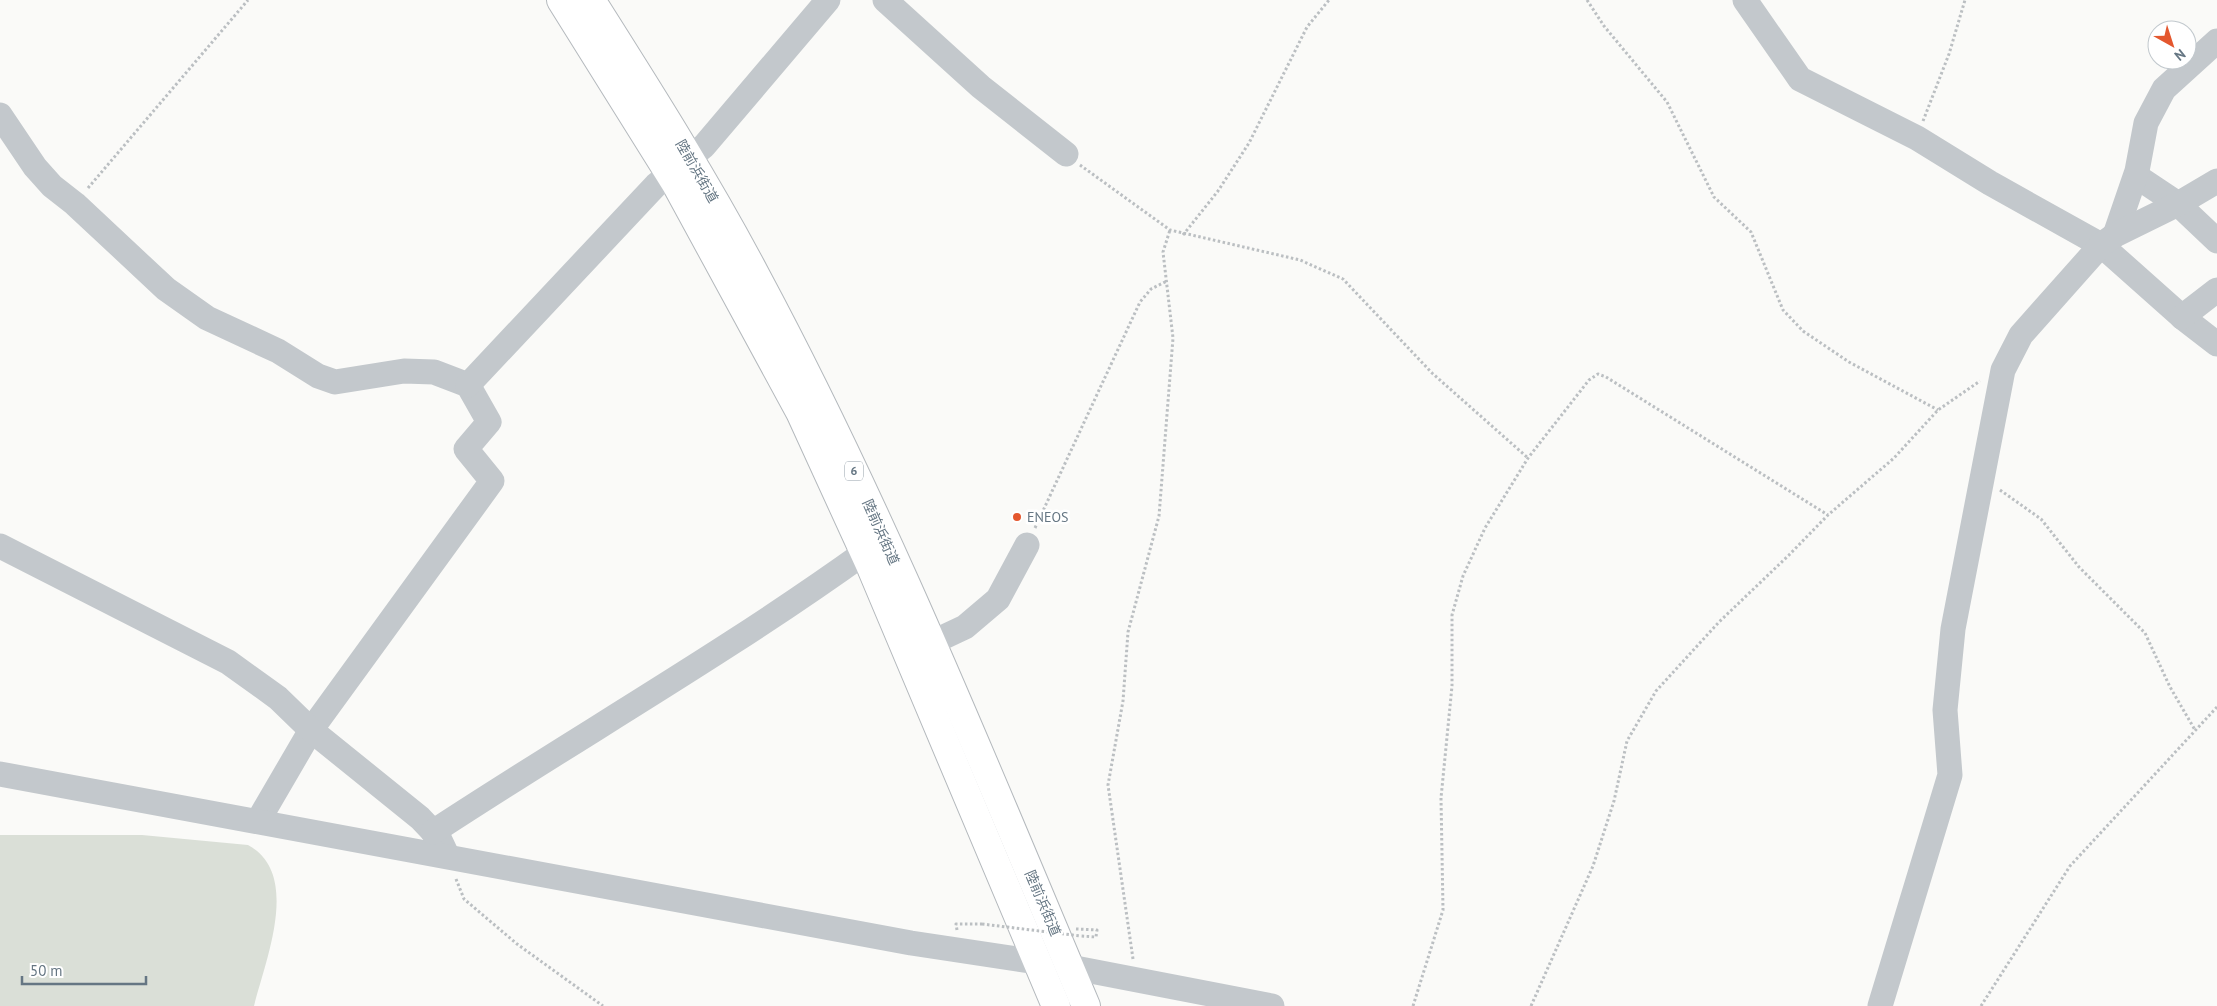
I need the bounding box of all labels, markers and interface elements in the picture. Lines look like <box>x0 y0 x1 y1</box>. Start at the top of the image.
north arrow <box>2147 20 2197 70</box>
text: N <box>2171 45 2189 65</box>
street label: 陸前浜街道 <box>672 136 722 206</box>
road number: 6 <box>845 462 863 481</box>
street label: 陸前浜街道 <box>859 496 903 568</box>
place label: ENEOS <box>1027 508 1068 526</box>
marker: ENEOS <box>1011 511 1023 523</box>
street label: 陸前浜街道 <box>1021 867 1065 939</box>
scale bar <box>22 954 146 986</box>
text: 50 m <box>30 961 63 980</box>

